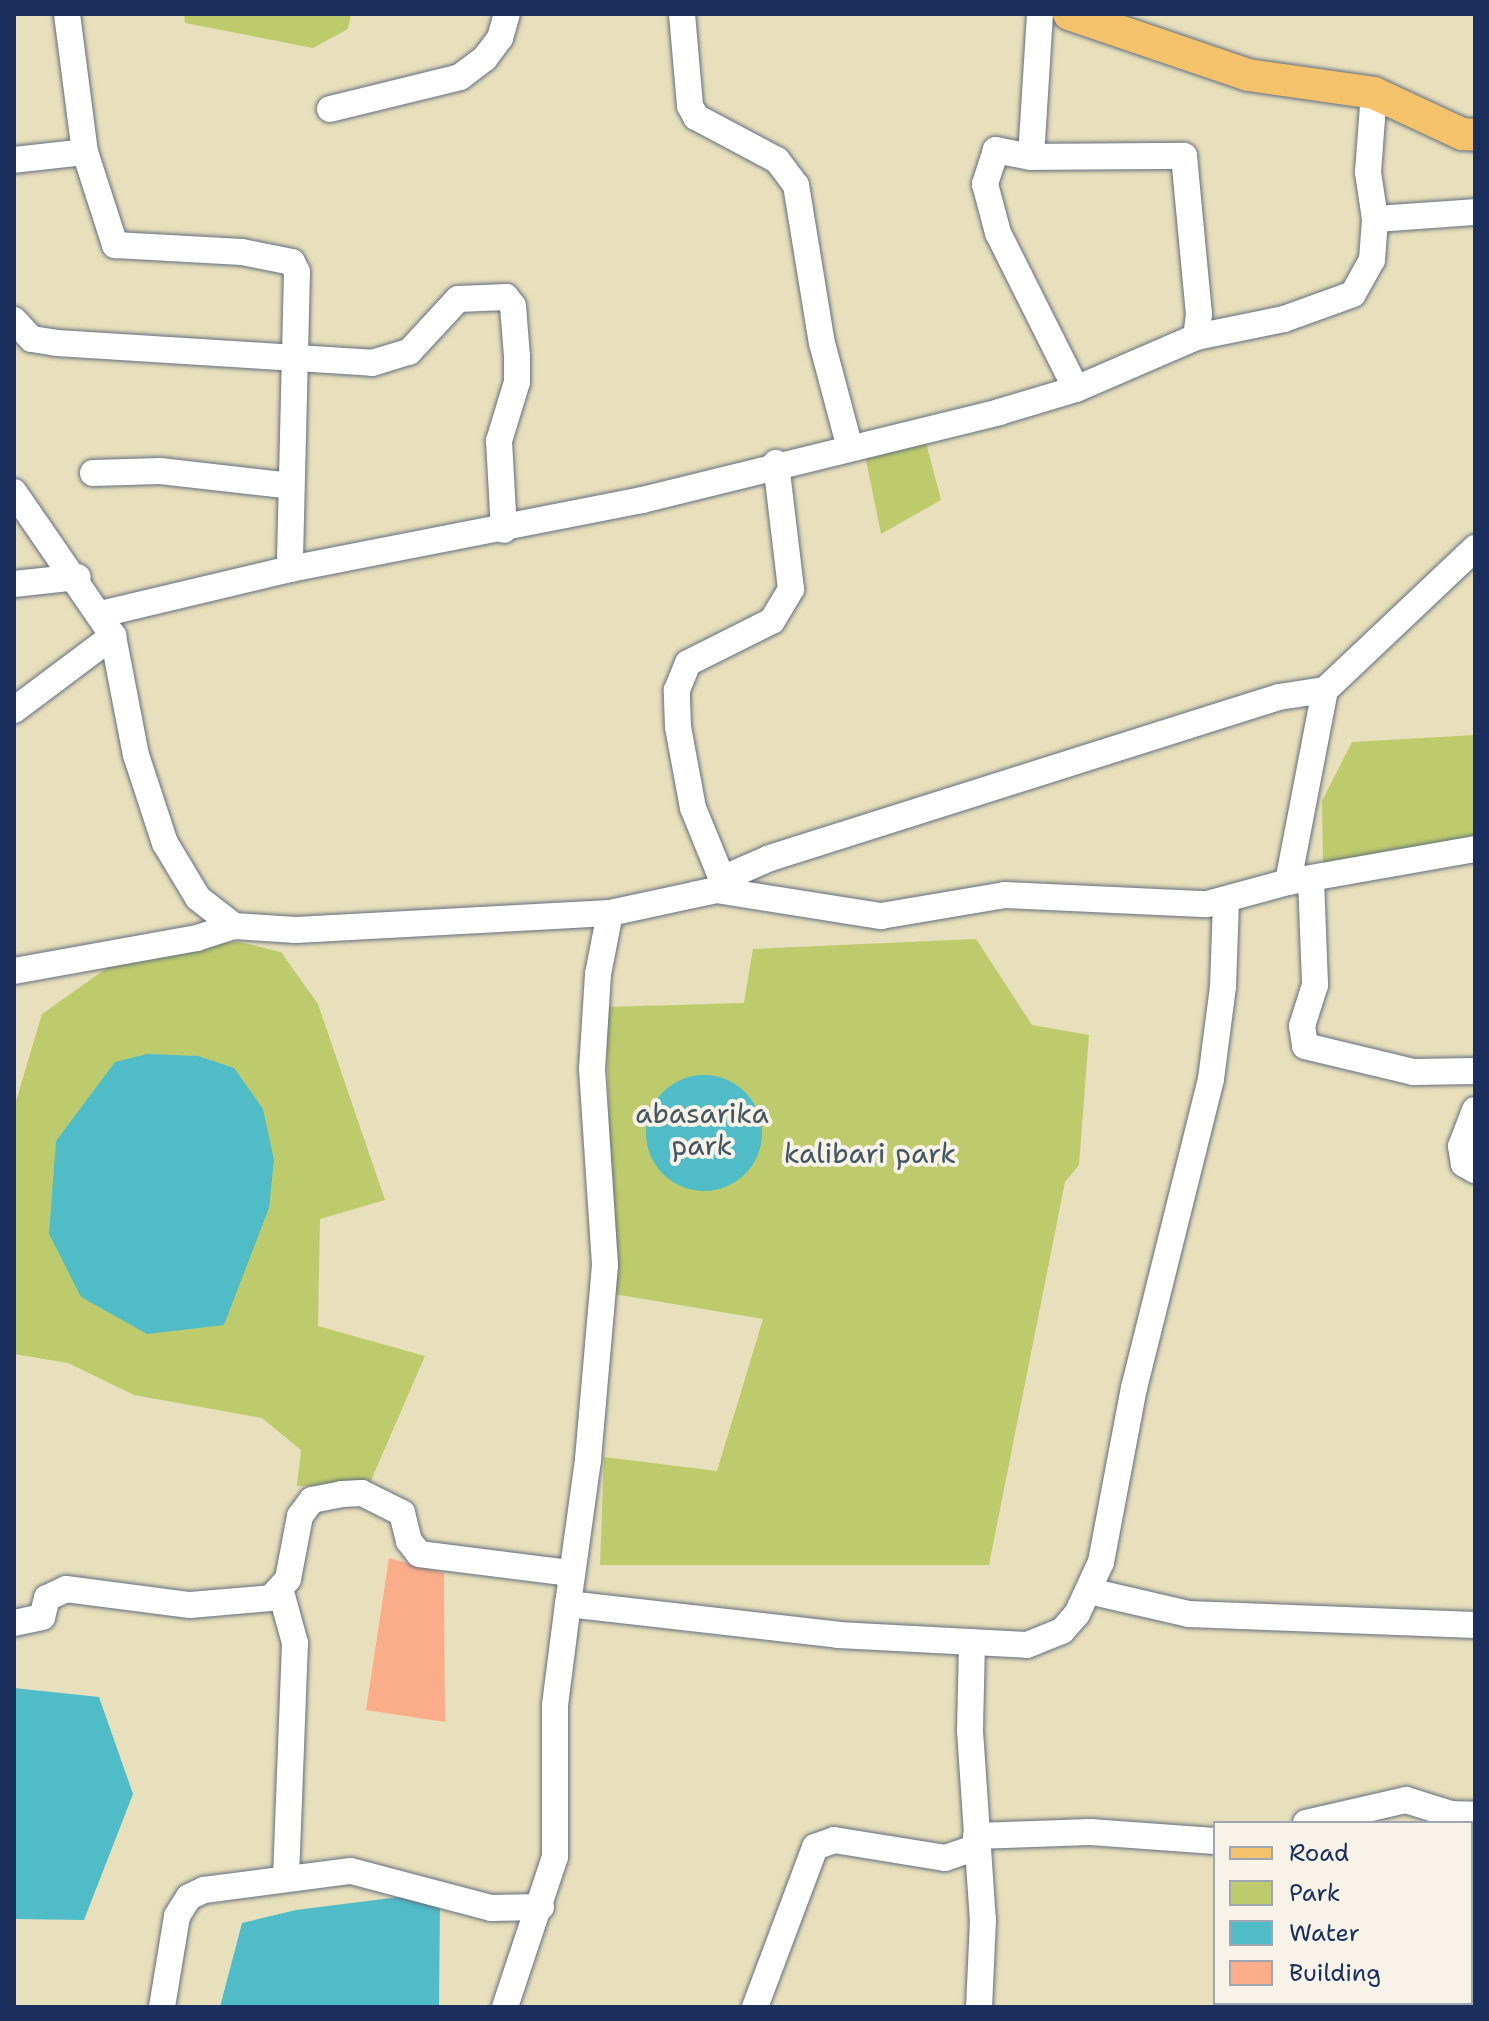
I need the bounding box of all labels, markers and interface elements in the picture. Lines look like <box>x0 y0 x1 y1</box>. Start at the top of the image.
park label: abasarika park <box>635 1096 769 1162</box>
park label: kalibari park <box>784 1136 956 1170</box>
legend <box>1213 1821 1473 2005</box>
text: Road <box>1289 1837 1349 1869</box>
text: Park <box>1289 1877 1341 1909</box>
text: Water <box>1289 1917 1360 1949</box>
text: Building <box>1289 1957 1381 1989</box>

